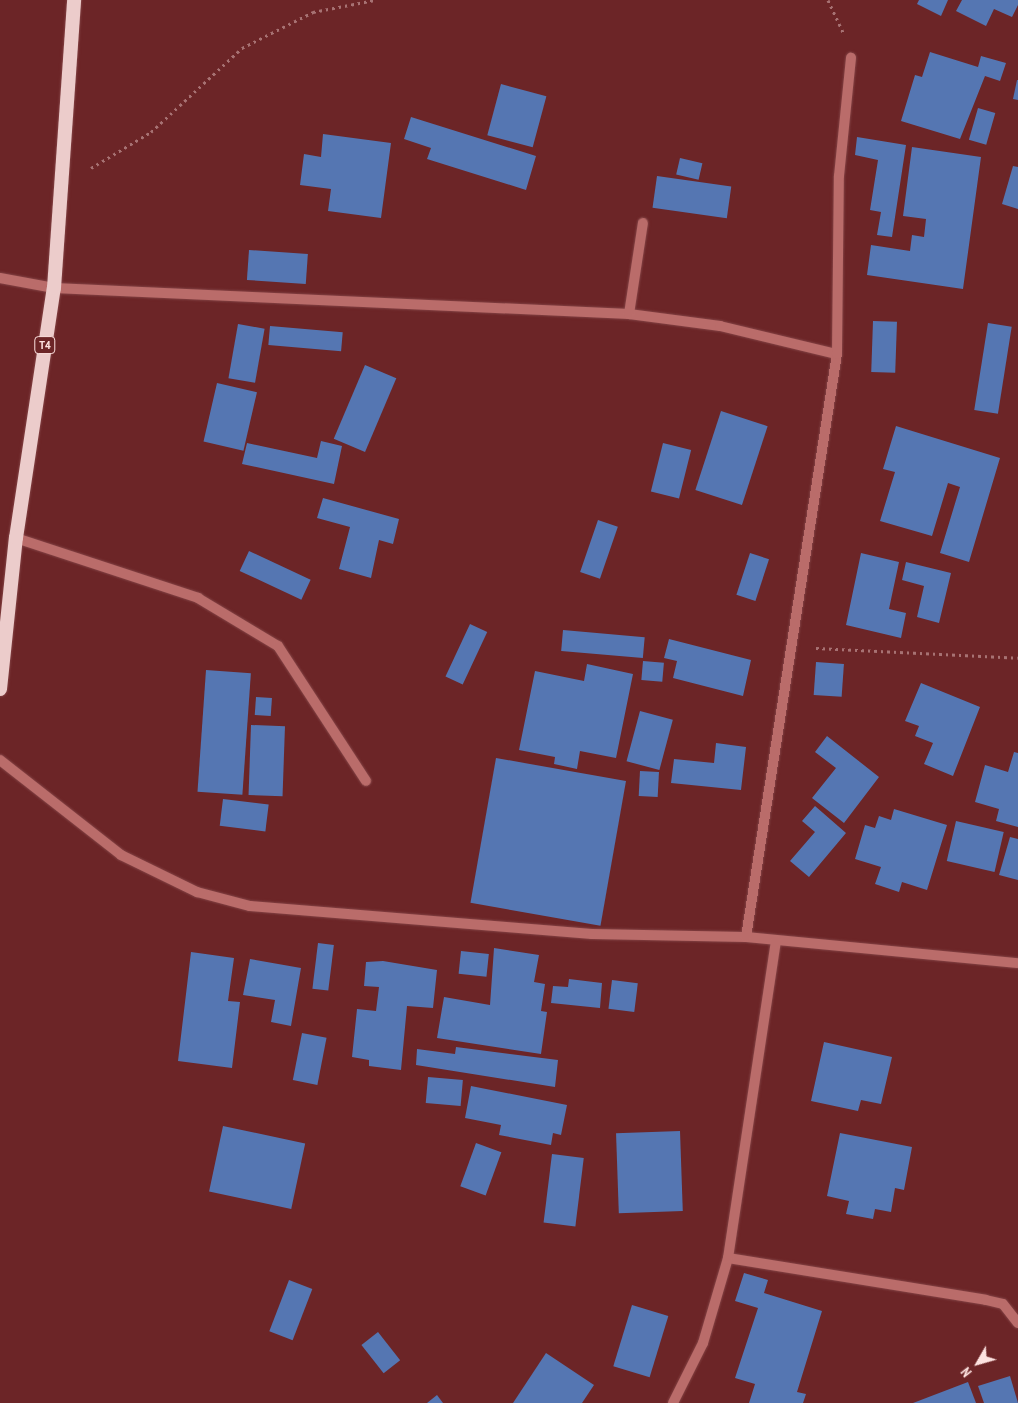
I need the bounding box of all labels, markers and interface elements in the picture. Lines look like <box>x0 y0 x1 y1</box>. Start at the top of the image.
road number: T4 <box>34 336 56 354</box>
north arrow <box>953 1338 1003 1388</box>
text: N <box>957 1364 976 1381</box>

